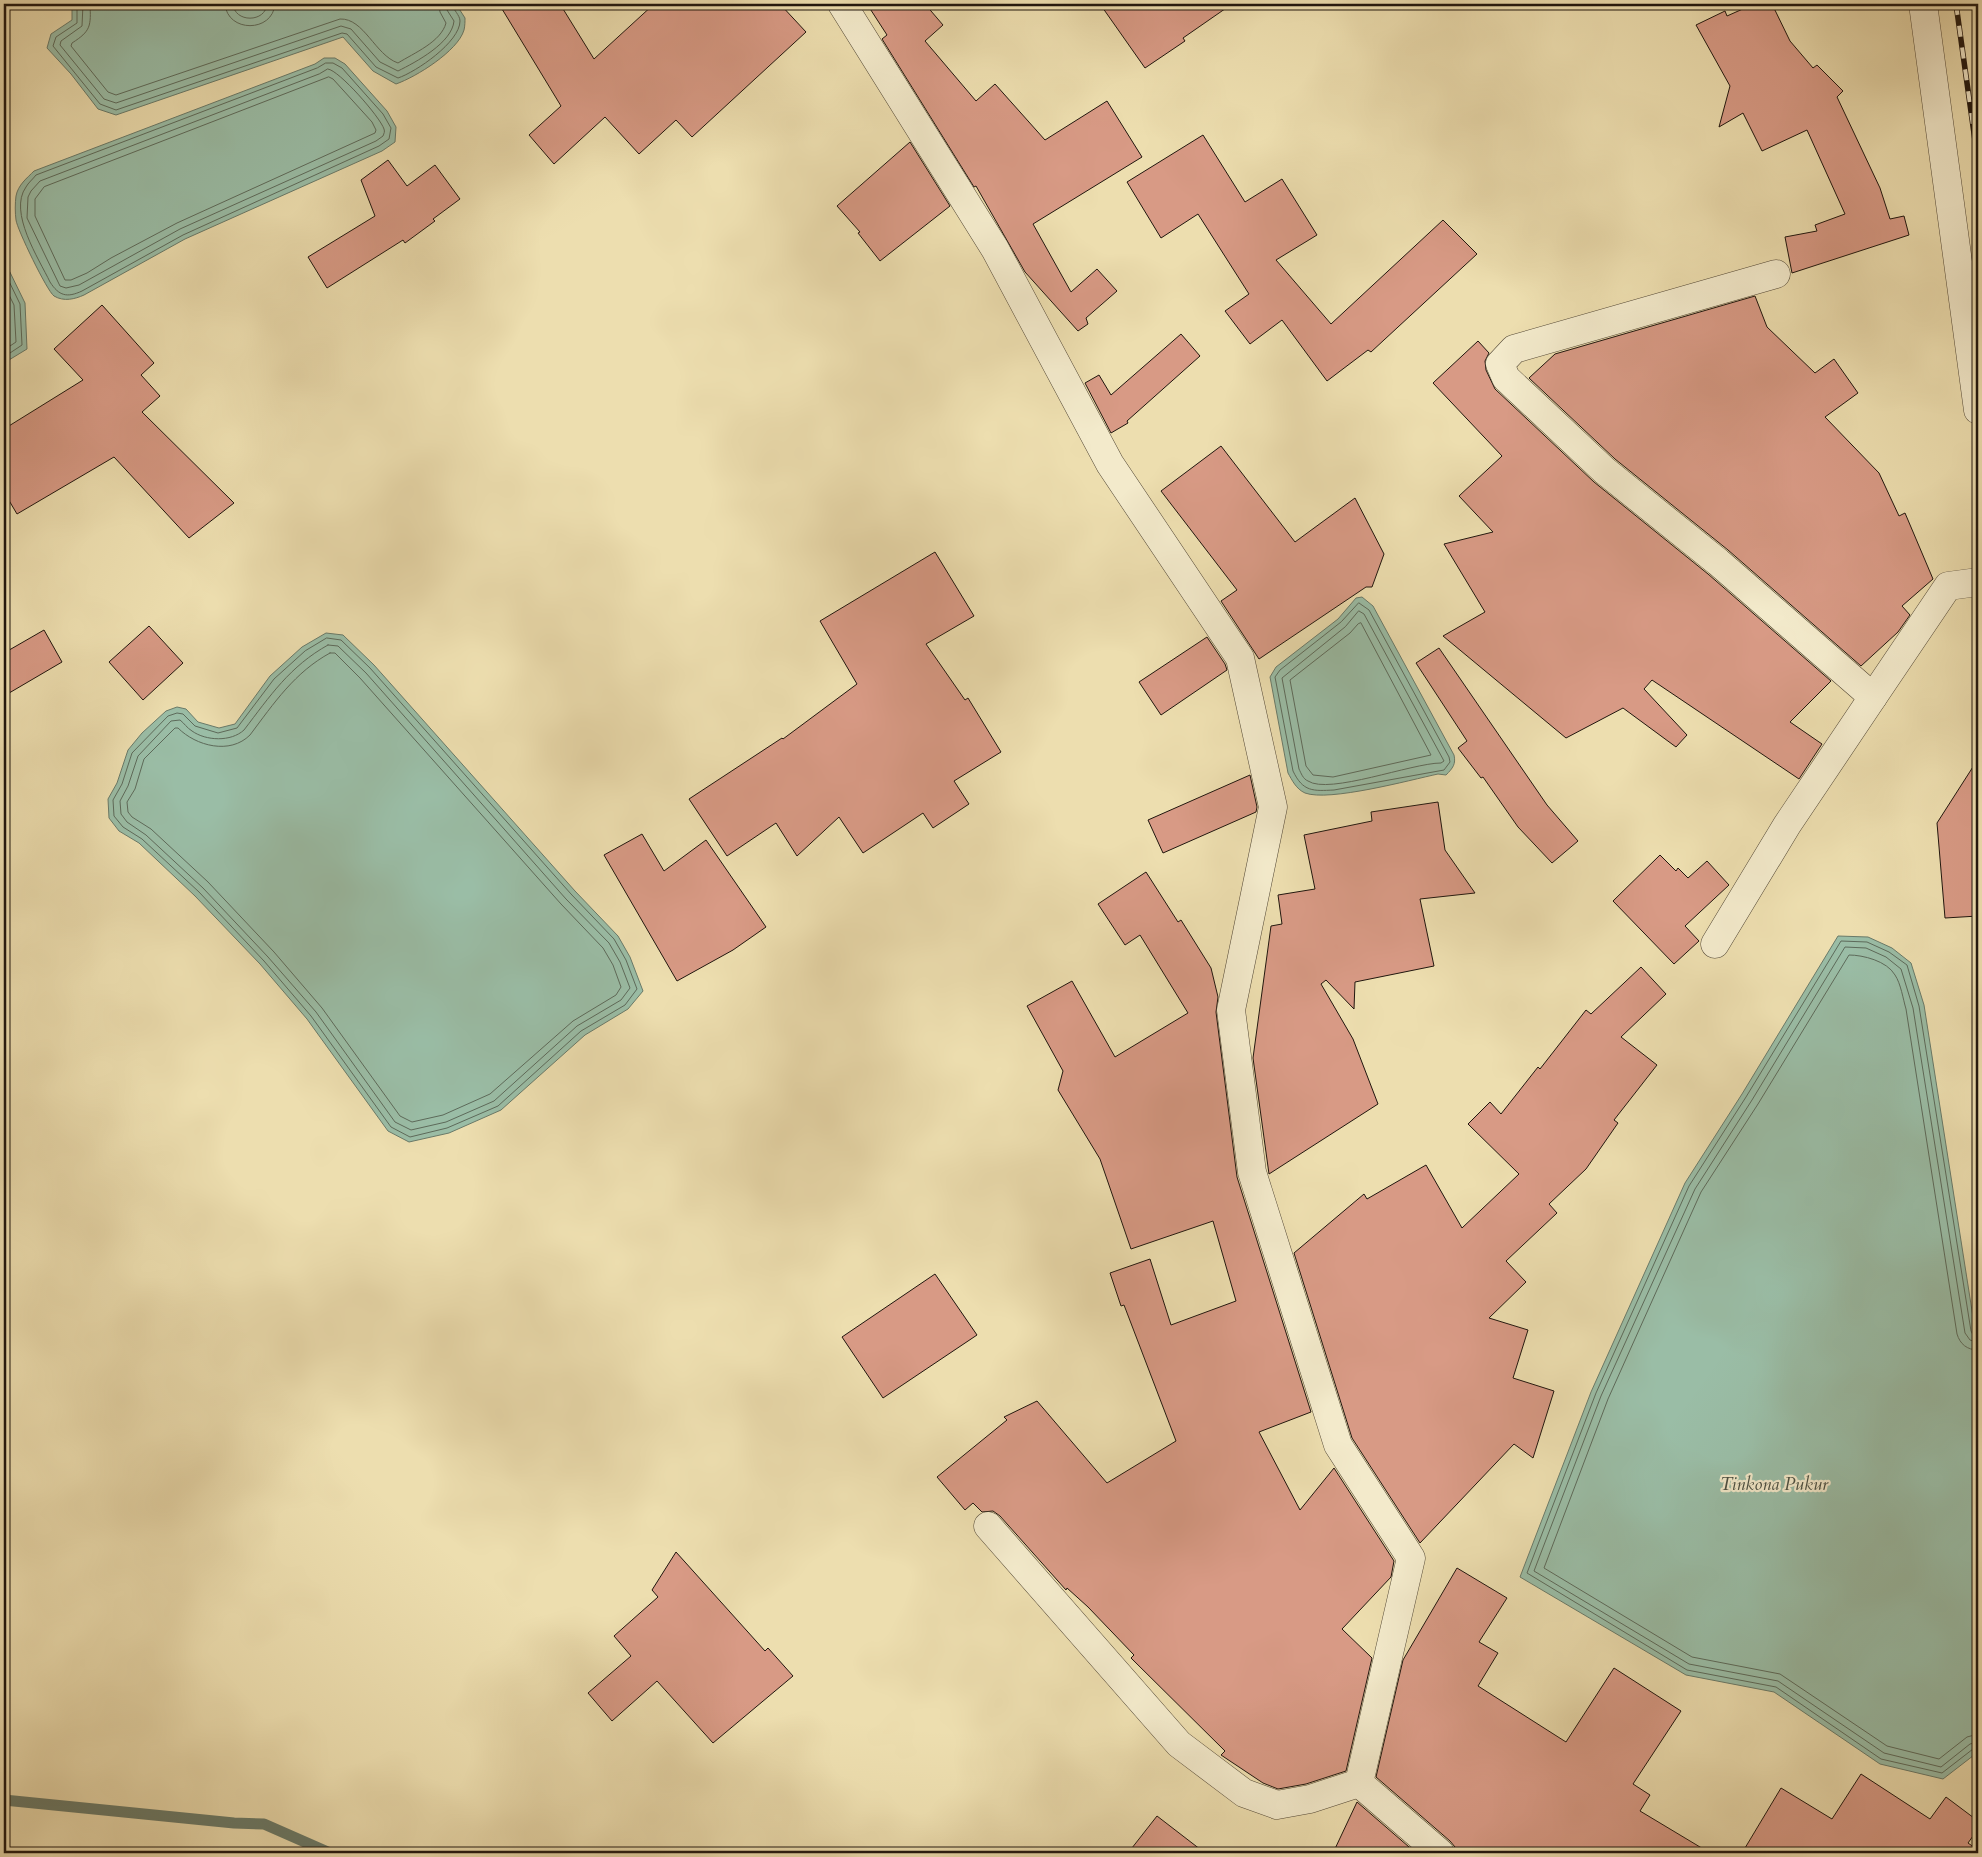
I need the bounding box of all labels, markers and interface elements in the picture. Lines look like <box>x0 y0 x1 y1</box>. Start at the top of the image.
water label: Tinkona Pukur <box>1720 1472 1829 1497</box>

